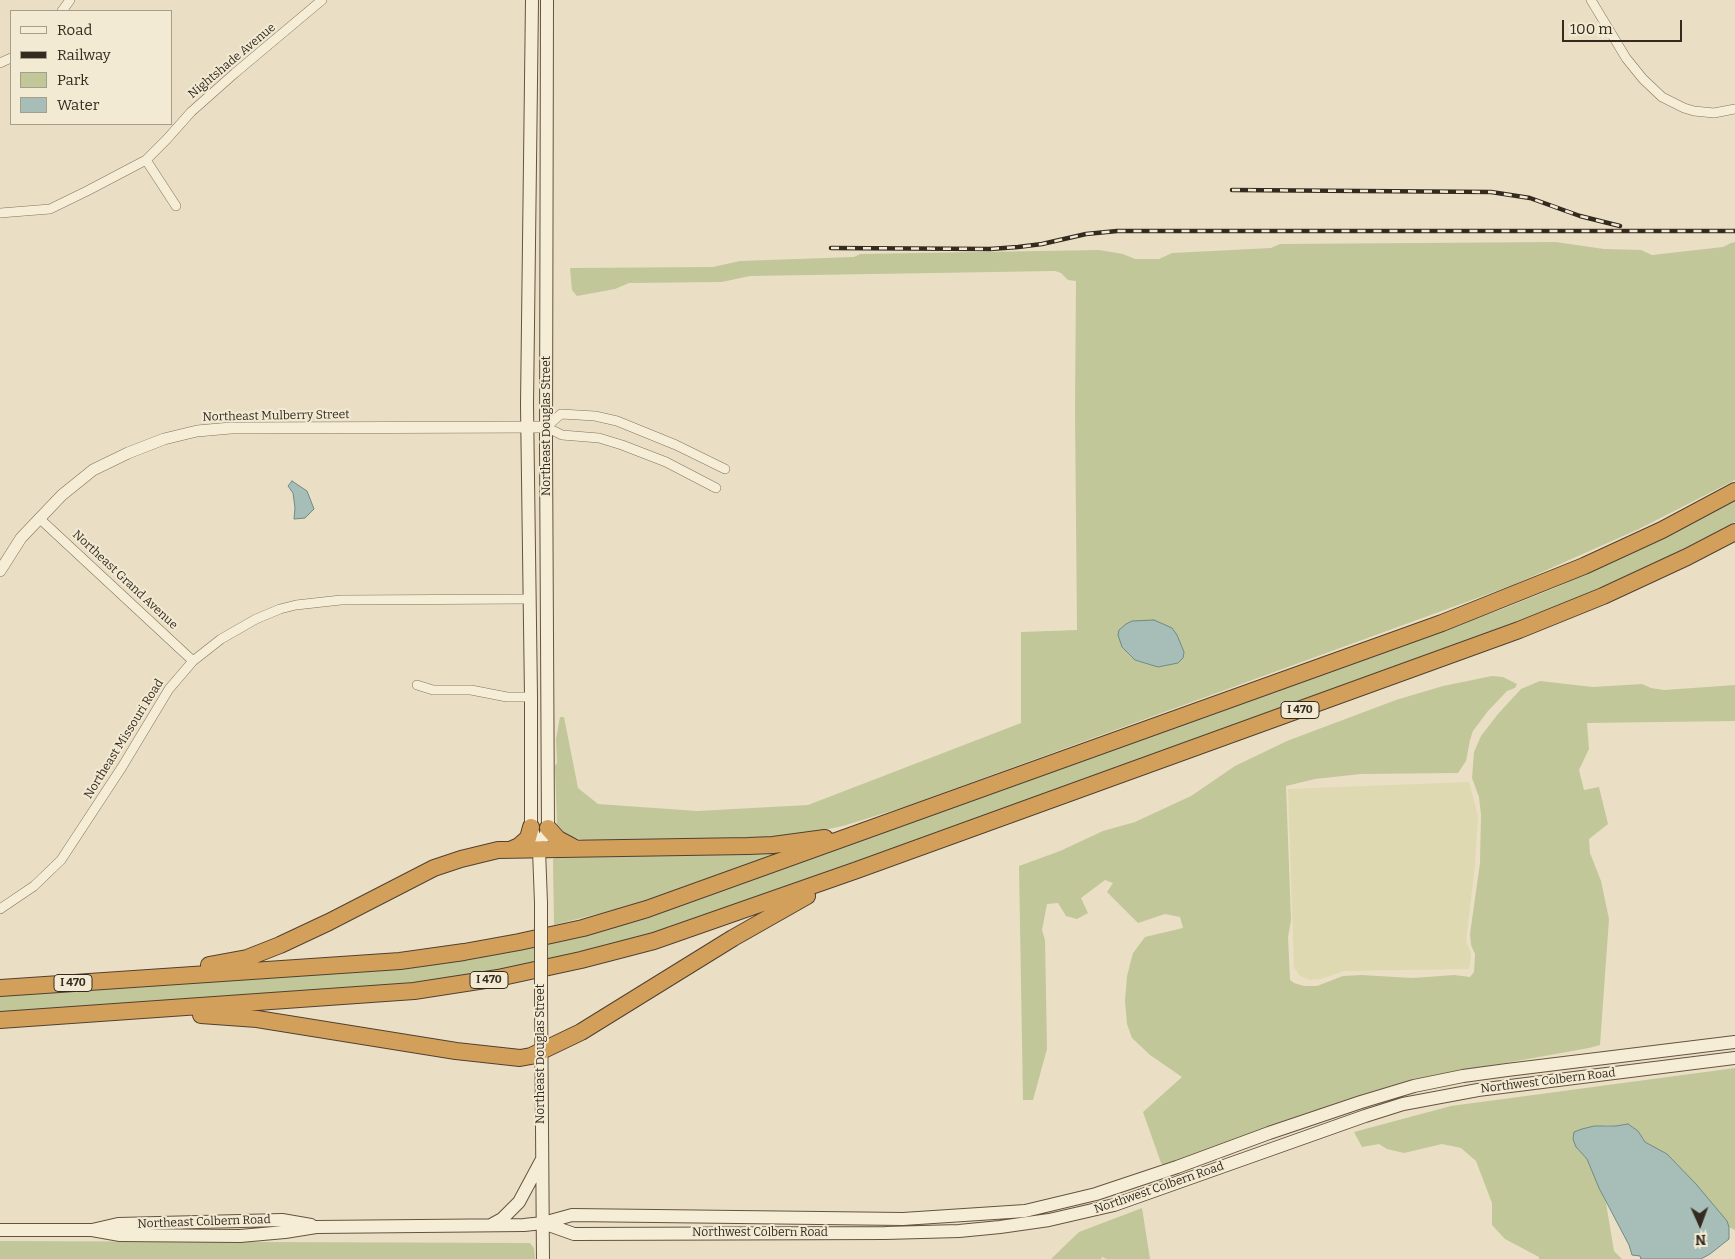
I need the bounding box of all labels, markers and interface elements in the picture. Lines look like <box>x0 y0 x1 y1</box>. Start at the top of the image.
legend <box>10 10 172 125</box>
scale bar <box>1565 10 1685 42</box>
street label: Nightshade Avenue <box>185 20 279 102</box>
text: 100 m <box>1570 20 1613 38</box>
text: Road <box>57 21 92 39</box>
text: Railway <box>57 46 111 64</box>
text: Park <box>57 71 89 89</box>
text: Water <box>57 96 99 114</box>
street label: Northeast Douglas Street <box>540 356 554 496</box>
street label: Northeast Mulberry Street <box>202 408 350 424</box>
street label: Northeast Grand Avenue <box>69 528 181 632</box>
street label: Northeast Missouri Road <box>81 677 167 801</box>
road number: I 470 <box>1281 702 1319 718</box>
road number: I 470 <box>470 972 508 988</box>
road number: I 470 <box>54 974 92 991</box>
street label: Northeast Douglas Street <box>534 984 548 1124</box>
street label: Northwest Colbern Road <box>1480 1066 1616 1096</box>
street label: Northwest Colbern Road <box>1092 1159 1226 1217</box>
north arrow <box>1675 1199 1725 1249</box>
street label: Northeast Colbern Road <box>137 1212 271 1232</box>
street label: Northwest Colbern Road <box>692 1226 828 1240</box>
text: N <box>1695 1231 1706 1248</box>

